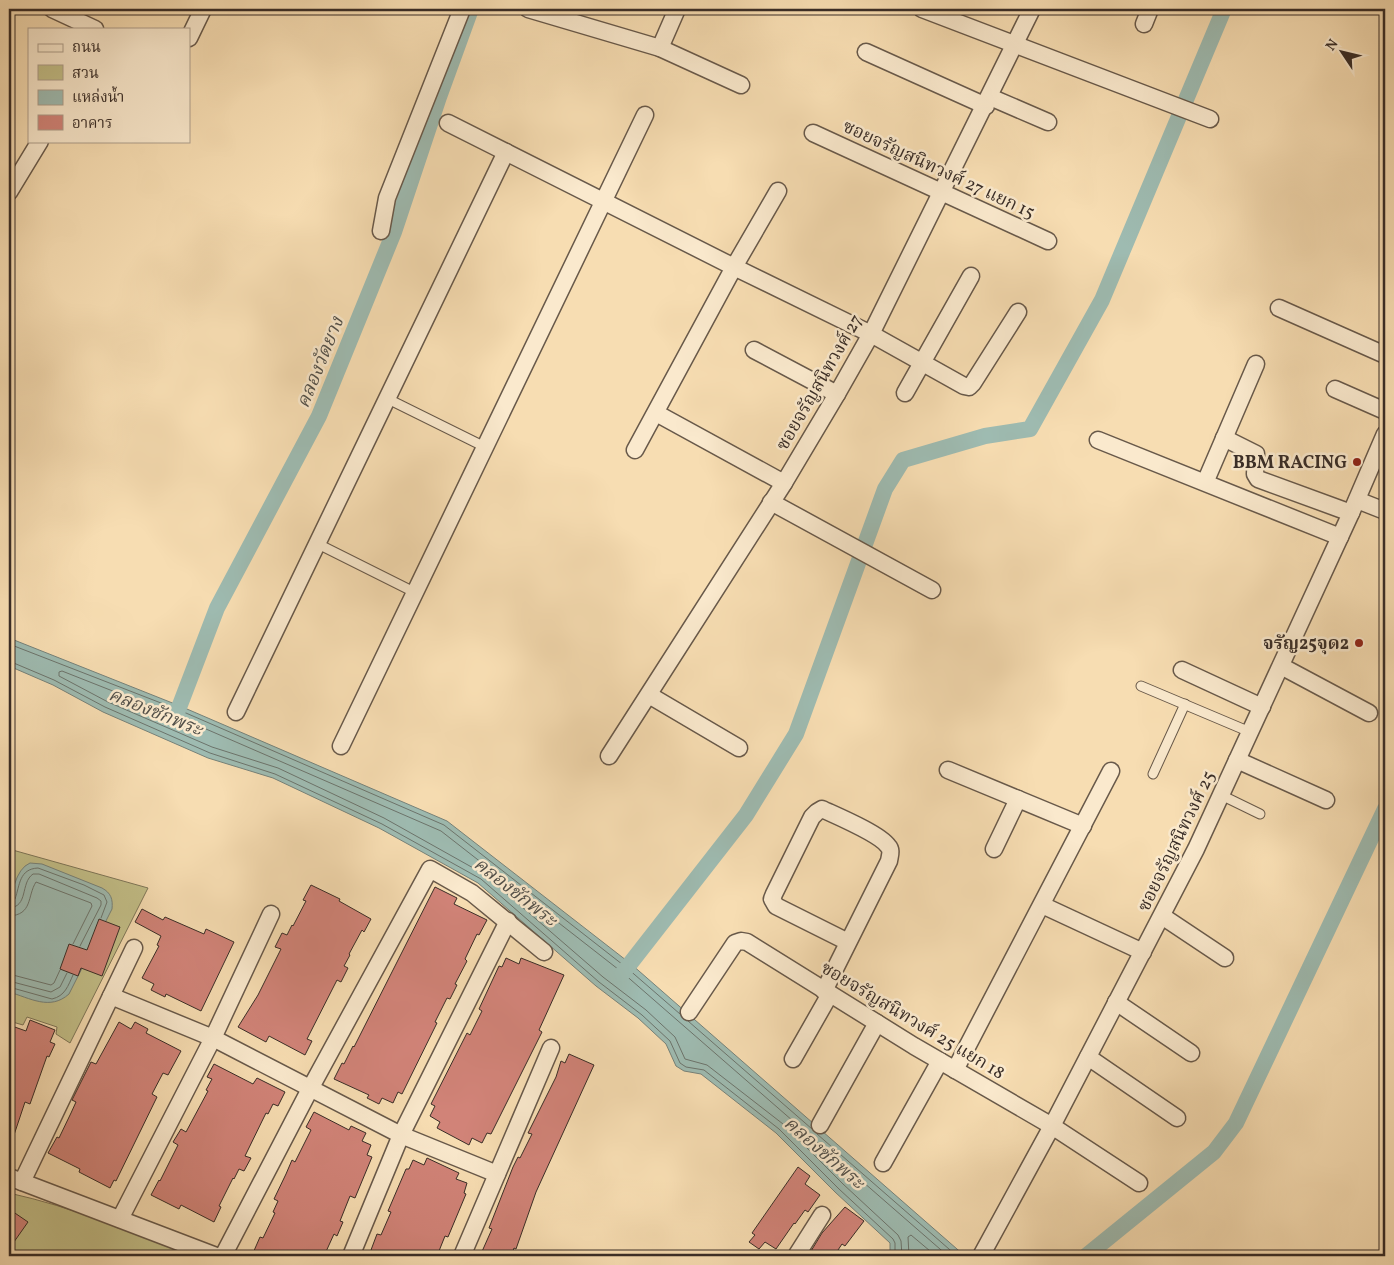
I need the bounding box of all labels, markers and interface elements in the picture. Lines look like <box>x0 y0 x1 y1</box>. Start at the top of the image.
legend <box>28 28 190 142</box>
north arrow <box>1316 28 1366 78</box>
text: N <box>1322 36 1343 55</box>
text: ถนน <box>72 38 101 59</box>
text: สวน <box>72 64 99 85</box>
text: แหล่งน้ำ <box>72 86 124 109</box>
text: อาคาร <box>72 114 112 135</box>
street label: ซอยจรัญสนิทวงศ์ 27 แยก 15 <box>838 115 1039 226</box>
street label: ซอยจรัญสนิทวงศ์ 27 <box>771 310 869 455</box>
water label: คลองวัดยาง <box>291 312 351 412</box>
place label: BBM RACING <box>1233 451 1347 476</box>
marker: BBM RACING <box>1351 456 1363 468</box>
place label: จรัญ25จุด2 <box>1263 632 1349 657</box>
marker: จรัญ25จุด2 <box>1353 637 1365 649</box>
water label: คลองชักพระ <box>105 682 208 744</box>
street label: ซอยจรัญสนิทวงศ์ 25 <box>1132 767 1222 916</box>
water label: คลองชักพระ <box>468 852 563 934</box>
street label: ซอยจรัญสนิทวงศ์ 25 แยก 18 <box>816 956 1009 1086</box>
water label: คลองชักพระ <box>778 1111 871 1197</box>

